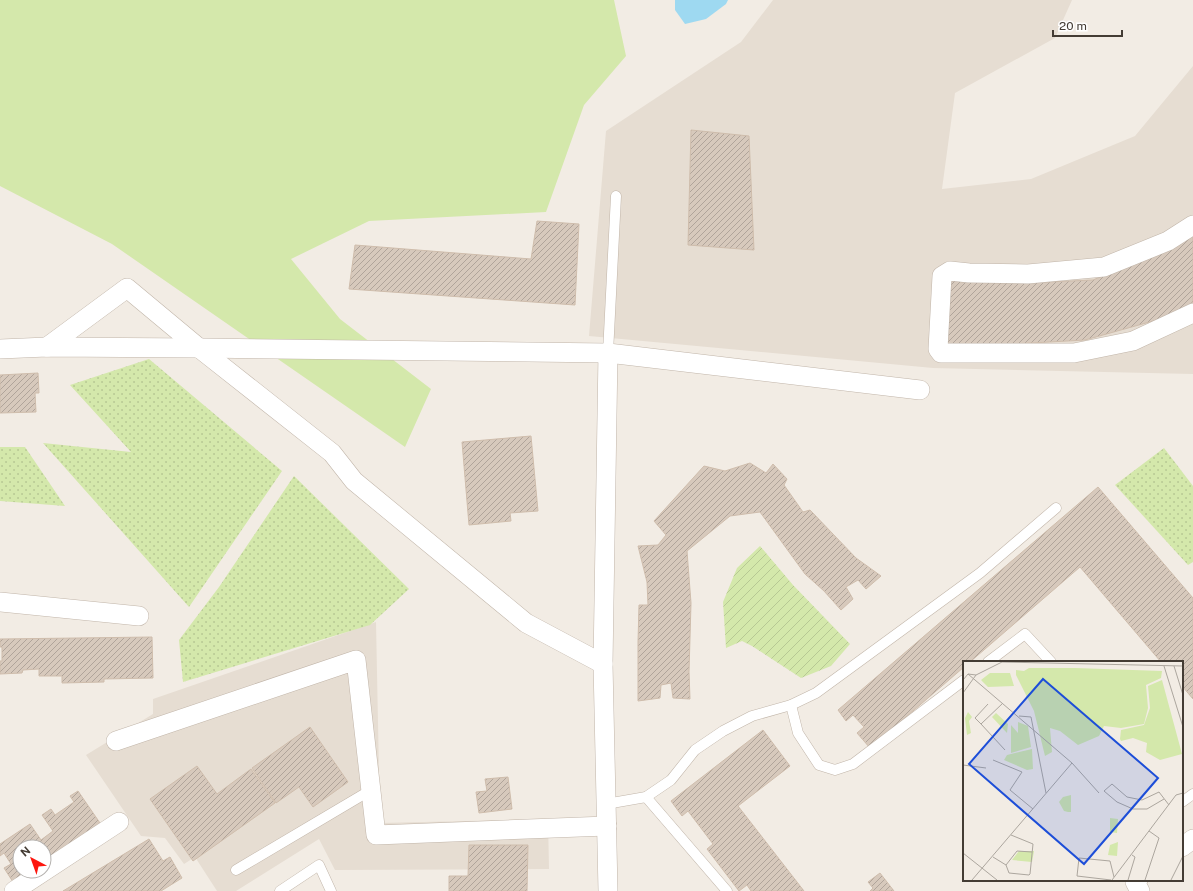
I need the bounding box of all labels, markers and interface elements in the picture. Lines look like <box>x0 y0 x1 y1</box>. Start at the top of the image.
scale bar <box>1053 12 1122 38</box>
text: 20 m <box>1059 19 1087 33</box>
inset map <box>963 661 1183 881</box>
north arrow <box>12 839 52 879</box>
text: N <box>18 844 33 859</box>

